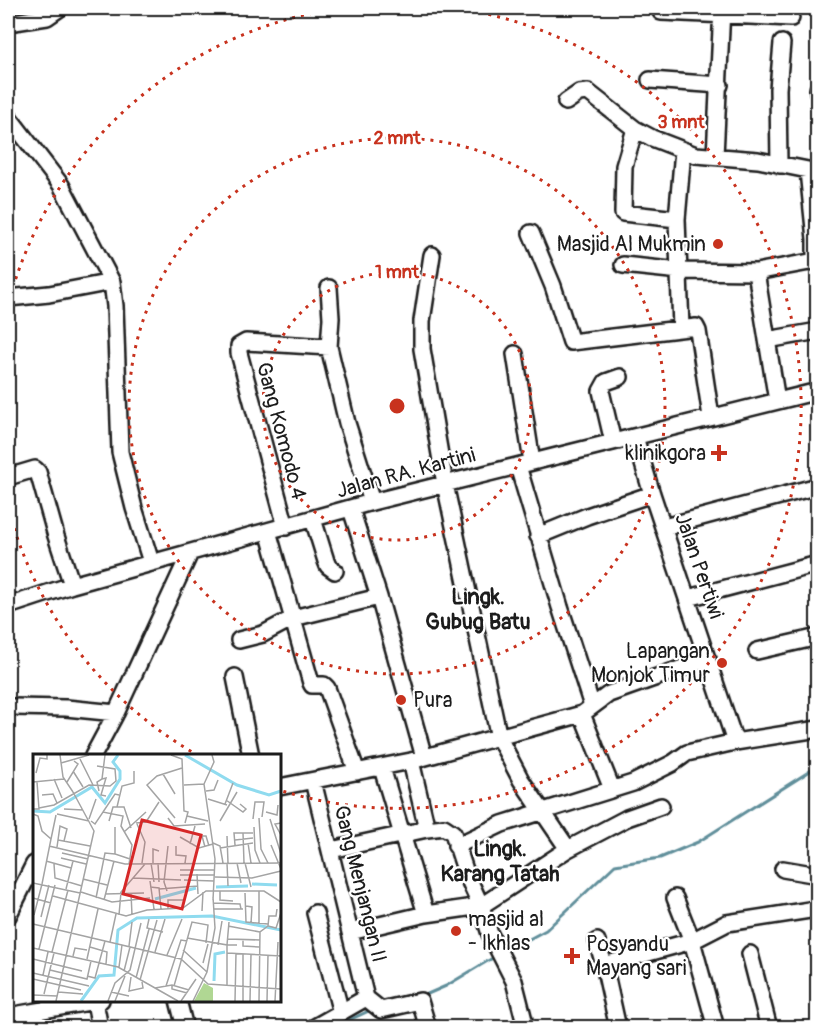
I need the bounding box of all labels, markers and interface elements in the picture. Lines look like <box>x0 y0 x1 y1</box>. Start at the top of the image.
text: 3 mnt <box>657 111 705 134</box>
text: 2 mnt <box>373 127 421 150</box>
place label: Masjid Al Mukmin <box>557 231 706 258</box>
marker: Masjid Al Mukmin <box>711 237 725 251</box>
text: 1 mnt <box>375 261 420 284</box>
street label: Gang Komodo 4 <box>250 359 312 503</box>
centre of rings <box>387 396 407 416</box>
place label: klinikgora <box>625 440 706 467</box>
street label: Jalan RA. Kartini <box>333 441 479 505</box>
marker: klinikgora <box>710 444 728 462</box>
street label: Jalan Pertiwi <box>668 510 730 623</box>
district label: Lingk. Gubug Batu <box>425 583 531 636</box>
place label: Lapangan Monjok Timur <box>591 638 710 689</box>
marker: Lapangan Monjok Timur <box>715 656 729 670</box>
place label: Pura <box>413 687 452 714</box>
marker: Pura <box>394 693 408 707</box>
inset map <box>33 754 280 1002</box>
street label: Gang Menjangan II <box>327 803 393 965</box>
district label: Lingk. Karang Tatah <box>440 835 560 888</box>
place label: masjid al - Ikhlas <box>468 906 544 957</box>
marker: masjid al - Ikhlas <box>449 924 463 938</box>
place label: Posyandu Mayang sari <box>586 931 687 982</box>
marker: Posyandu Mayang sari <box>563 947 581 965</box>

